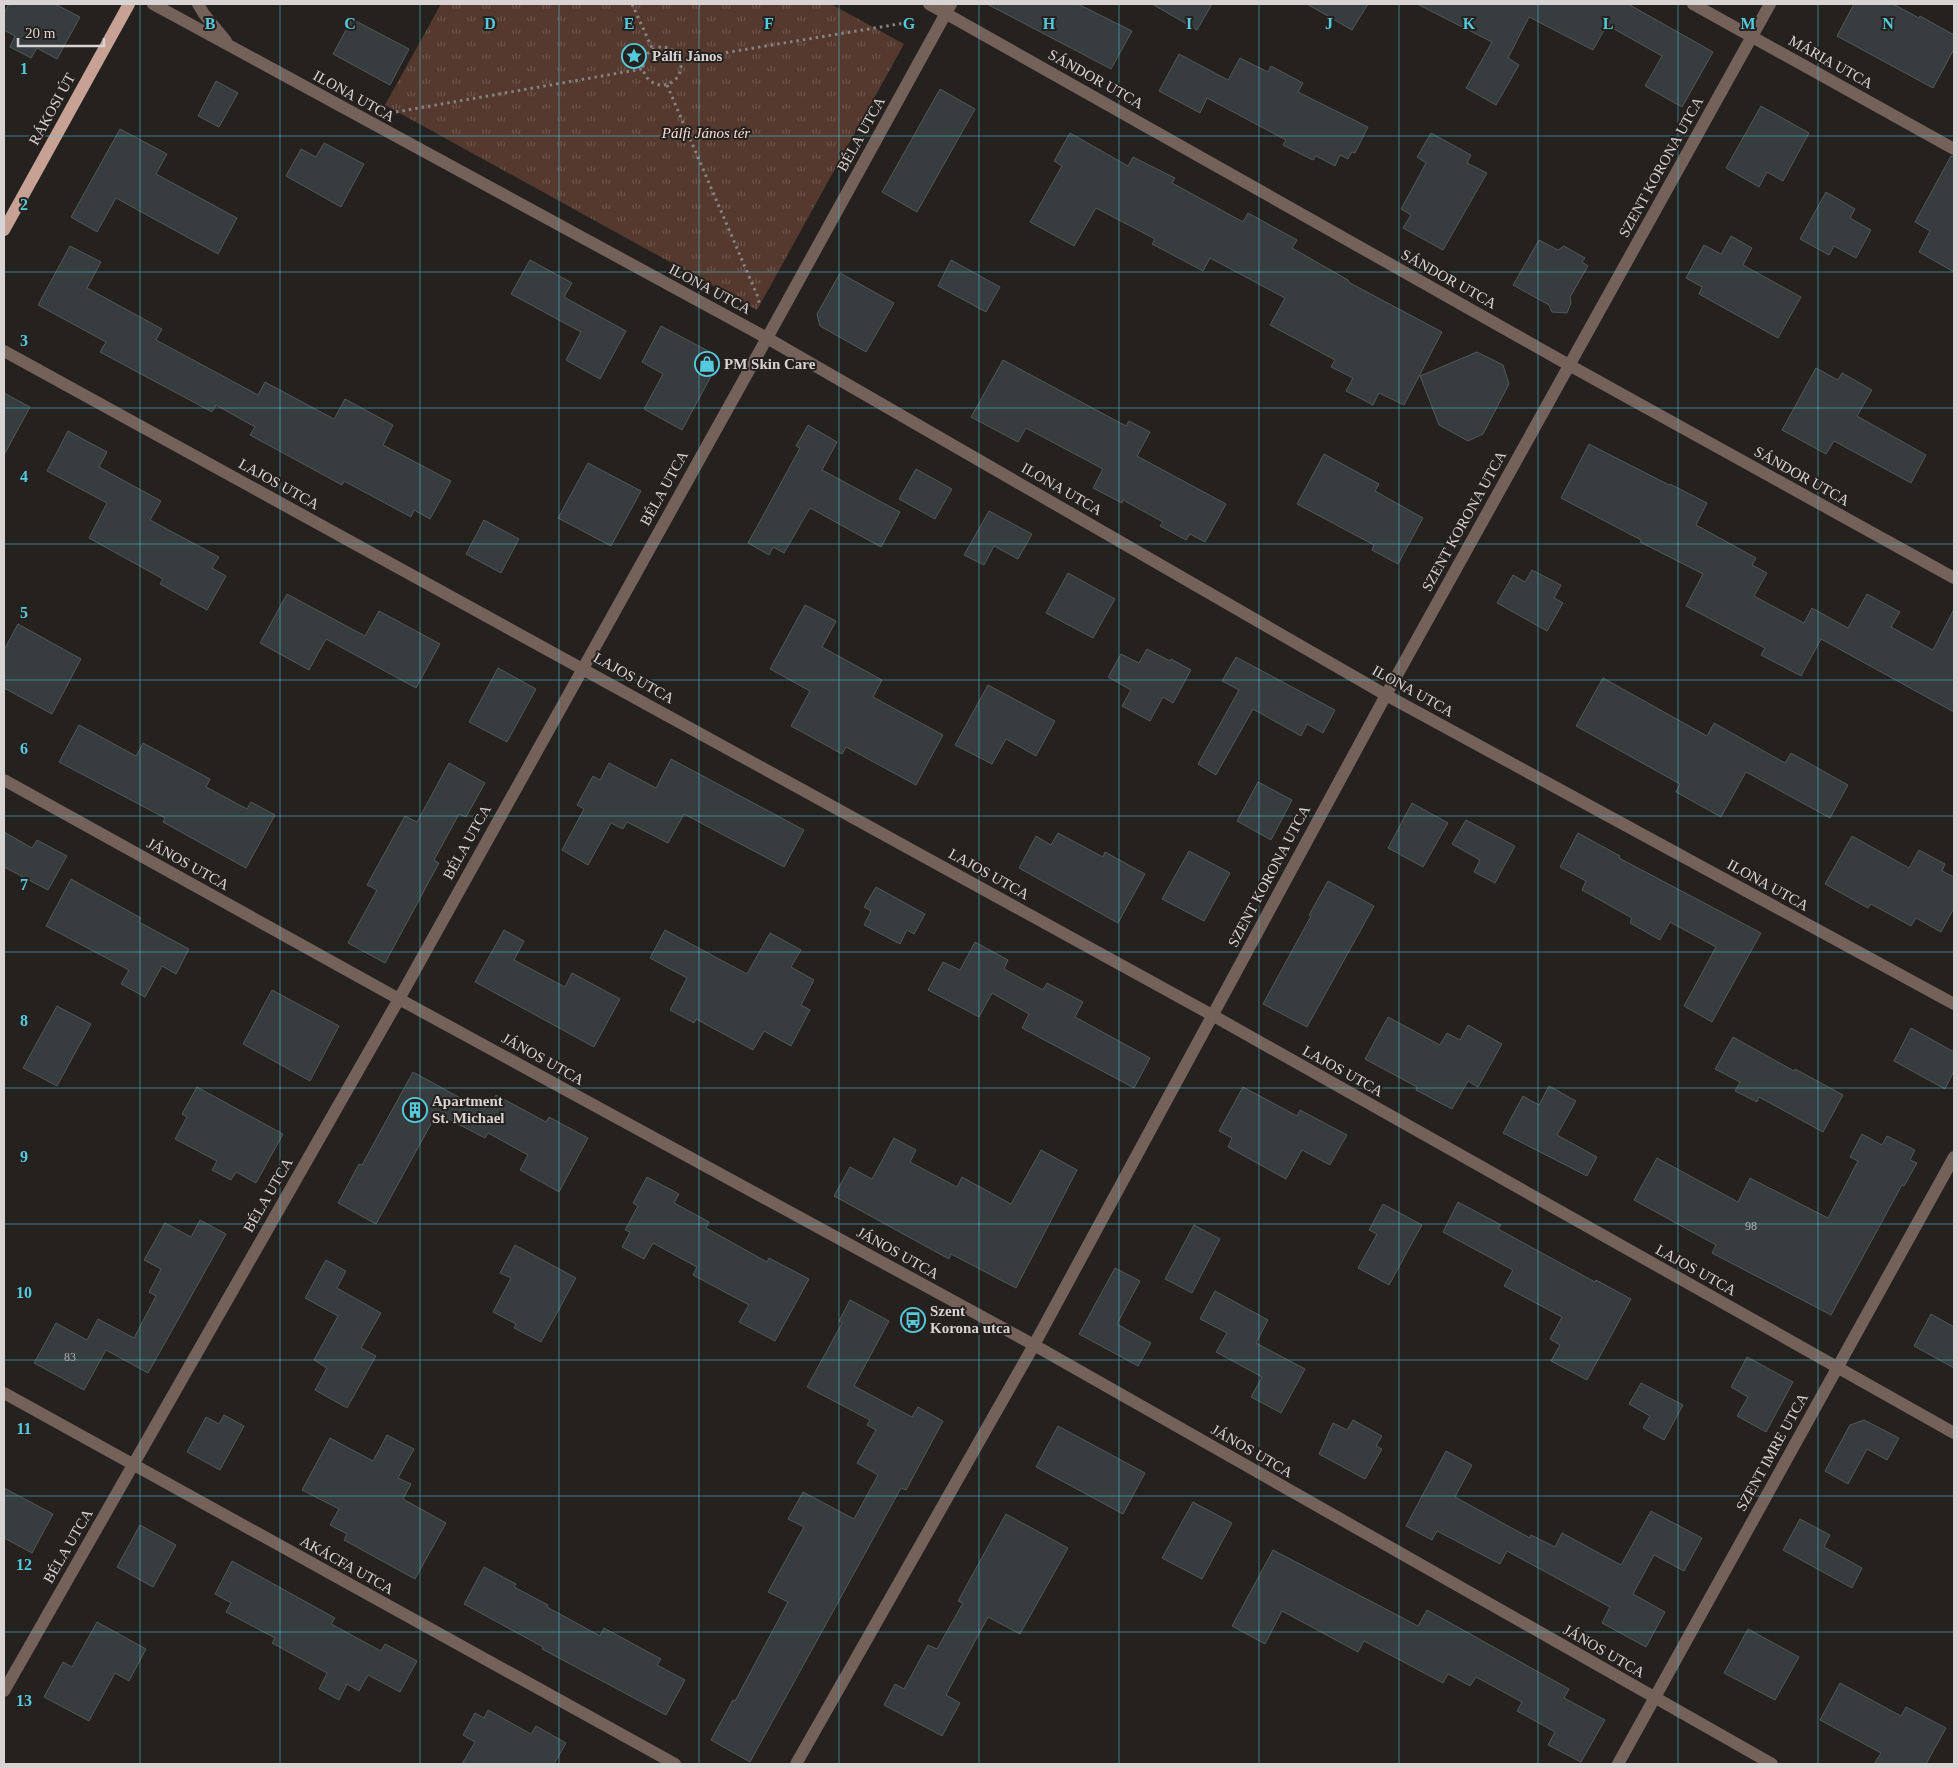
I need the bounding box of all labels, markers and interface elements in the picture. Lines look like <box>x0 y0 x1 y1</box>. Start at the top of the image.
scale bar <box>18 15 104 47</box>
text: B <box>205 15 216 32</box>
text: C <box>344 15 356 32</box>
text: D <box>484 15 496 32</box>
text: E <box>624 15 634 32</box>
text: F <box>764 15 774 32</box>
text: G <box>903 15 916 32</box>
text: H <box>1043 15 1056 32</box>
text: I <box>1186 15 1192 32</box>
text: J <box>1325 15 1333 32</box>
text: K <box>1463 15 1476 32</box>
text: L <box>1603 15 1613 32</box>
text: M <box>1740 15 1756 32</box>
text: N <box>1882 15 1894 32</box>
text: 20 m <box>25 25 56 41</box>
street label: MÁRIA UTCA <box>1786 32 1876 92</box>
place icon: Pálfi János <box>621 43 647 69</box>
street label: SÁNDOR UTCA <box>1046 46 1146 112</box>
place label: Pálfi János <box>652 48 723 64</box>
text: 1 <box>20 60 28 77</box>
street label: ILONA UTCA <box>311 67 398 125</box>
street label: RÁKOSI ÚT <box>26 70 78 148</box>
street label: BÉLA UTCA <box>834 94 888 174</box>
street label: SZENT KORONA UTCA <box>1616 94 1706 240</box>
park label: Pálfi János tér <box>661 125 750 141</box>
text: 2 <box>20 196 28 213</box>
street label: SÁNDOR UTCA <box>1399 246 1499 312</box>
street label: ILONA UTCA <box>666 261 754 317</box>
text: 3 <box>20 332 28 349</box>
shop icon: PM Skin Care <box>694 351 720 377</box>
place label: PM Skin Care <box>724 356 816 372</box>
street label: SÁNDOR UTCA <box>1752 443 1852 509</box>
street label: BÉLA UTCA <box>637 448 691 528</box>
street label: SZENT KORONA UTCA <box>1419 448 1509 594</box>
street label: LAJOS UTCA <box>236 455 322 513</box>
street label: ILONA UTCA <box>1019 459 1105 519</box>
text: 4 <box>20 468 28 485</box>
text: 5 <box>20 604 28 621</box>
street label: LAJOS UTCA <box>591 649 677 707</box>
street label: ILONA UTCA <box>1370 662 1457 720</box>
text: 6 <box>20 740 28 757</box>
street label: BÉLA UTCA <box>440 802 494 882</box>
street label: SZENT KORONA UTCA <box>1225 802 1313 950</box>
street label: JÁNOS UTCA <box>144 835 232 893</box>
street label: LAJOS UTCA <box>946 845 1032 903</box>
street label: ILONA UTCA <box>1725 856 1812 914</box>
text: 7 <box>20 876 28 893</box>
text: 8 <box>20 1012 28 1029</box>
street label: JÁNOS UTCA <box>499 1030 587 1088</box>
street label: LAJOS UTCA <box>1300 1042 1386 1100</box>
place label: Apartment St. Michael <box>432 1093 505 1126</box>
building icon: Apartment St. Michael <box>402 1097 428 1123</box>
text: 9 <box>20 1148 28 1165</box>
street label: BÉLA UTCA <box>240 1155 296 1235</box>
house number: 98 <box>1745 1219 1757 1233</box>
street label: JÁNOS UTCA <box>854 1224 942 1282</box>
street label: LAJOS UTCA <box>1653 1241 1739 1299</box>
text: 10 <box>16 1284 32 1301</box>
place label: Szent Korona utca <box>930 1303 1011 1336</box>
bus stop icon: Szent Korona utca <box>900 1307 926 1333</box>
house number: 83 <box>64 1350 76 1364</box>
street label: SZENT IMRE UTCA <box>1733 1390 1811 1514</box>
text: 11 <box>16 1420 32 1437</box>
street label: JÁNOS UTCA <box>1208 1421 1296 1481</box>
street label: BÉLA UTCA <box>40 1506 96 1586</box>
street label: AKÁCFA UTCA <box>297 1533 397 1597</box>
text: 12 <box>16 1556 32 1573</box>
street label: JÁNOS UTCA <box>1560 1621 1648 1681</box>
text: 13 <box>16 1692 32 1709</box>

